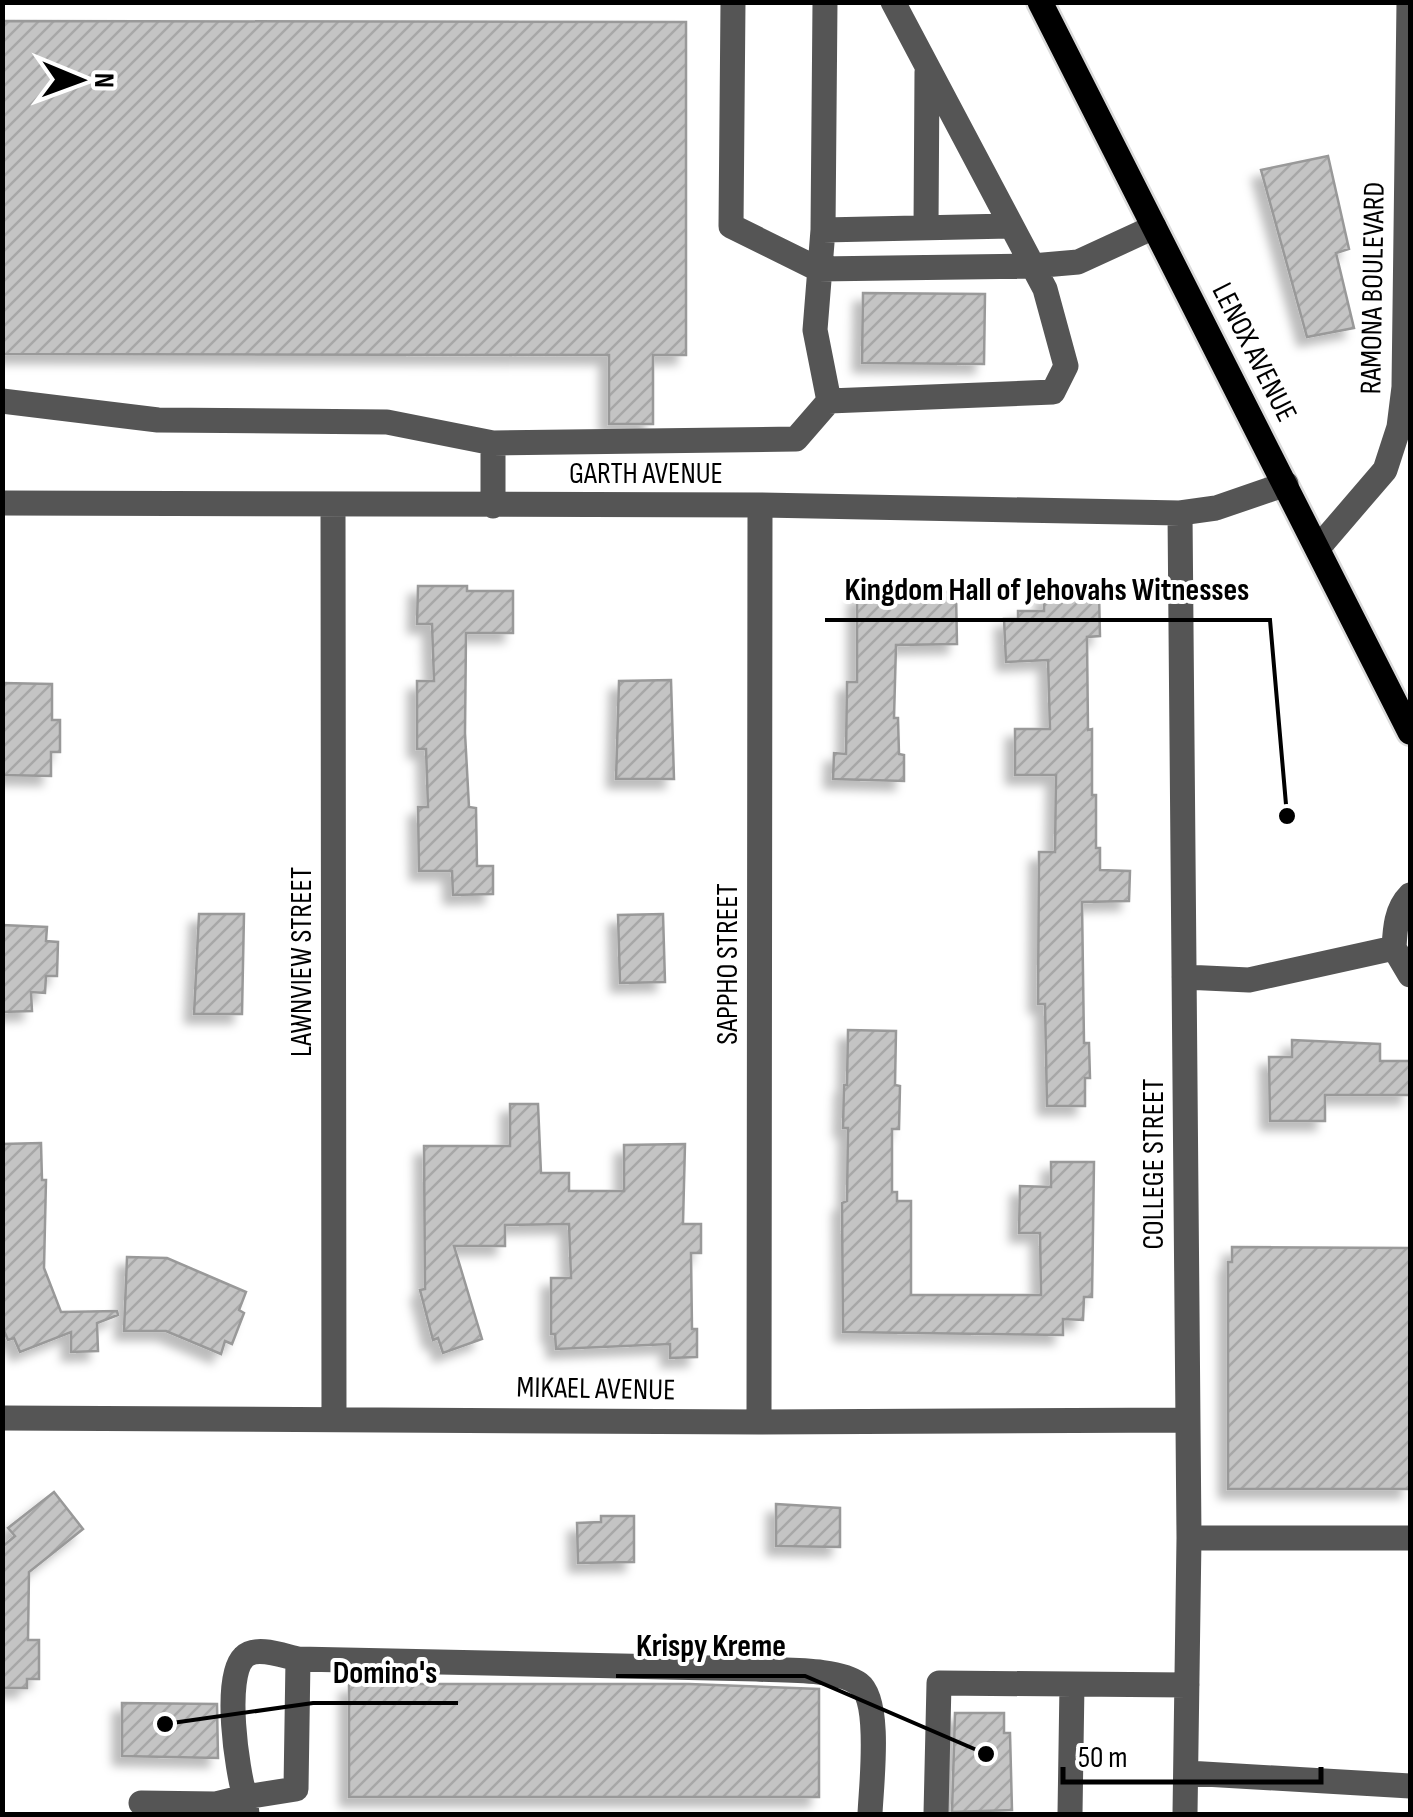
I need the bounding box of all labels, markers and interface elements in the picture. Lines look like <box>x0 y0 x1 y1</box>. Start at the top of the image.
north arrow <box>30 30 130 130</box>
text: N <box>87 73 120 88</box>
street label: RAMONA BOULEVARD <box>1353 181 1393 395</box>
street label: LENOX AVENUE <box>1204 277 1304 428</box>
street label: GARTH AVENUE <box>569 456 723 492</box>
callout: Kingdom Hall of Jehovahs Witnesses <box>825 558 1270 620</box>
text: Kingdom Hall of Jehovahs Witnesses <box>845 571 1249 610</box>
street label: LAWNVIEW STREET <box>284 867 320 1057</box>
street label: SAPPHO STREET <box>710 883 746 1045</box>
street label: COLLEGE STREET <box>1136 1078 1172 1250</box>
street label: MIKAEL AVENUE <box>516 1370 676 1408</box>
callout: Krispy Kreme <box>616 1614 805 1676</box>
text: Krispy Kreme <box>636 1627 786 1666</box>
callout: Domino's <box>313 1641 458 1703</box>
text: Domino's <box>333 1654 437 1693</box>
scale bar <box>1063 1722 1320 1784</box>
text: 50 m <box>1078 1740 1127 1776</box>

